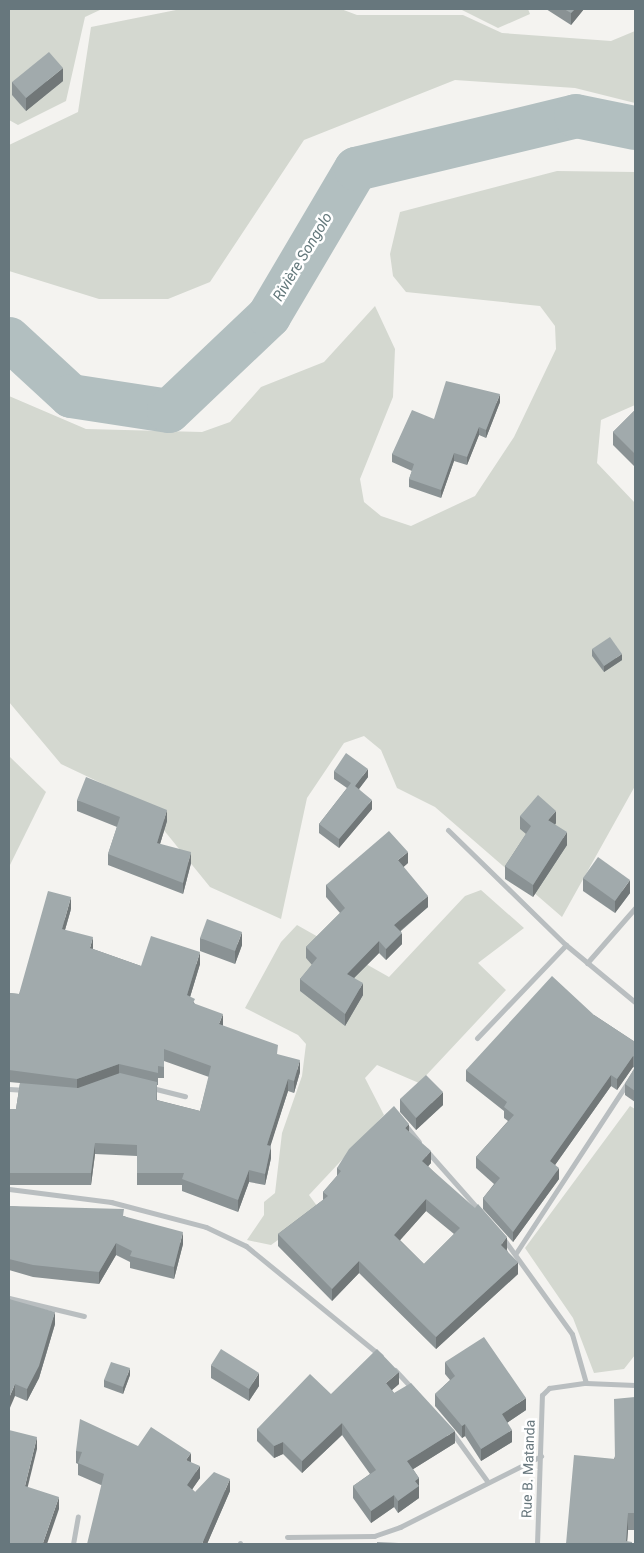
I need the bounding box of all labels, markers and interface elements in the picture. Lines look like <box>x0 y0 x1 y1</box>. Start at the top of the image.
water label: Rivière Songolo <box>269 209 337 305</box>
street label: Rue B. Matanda <box>518 1420 538 1518</box>

